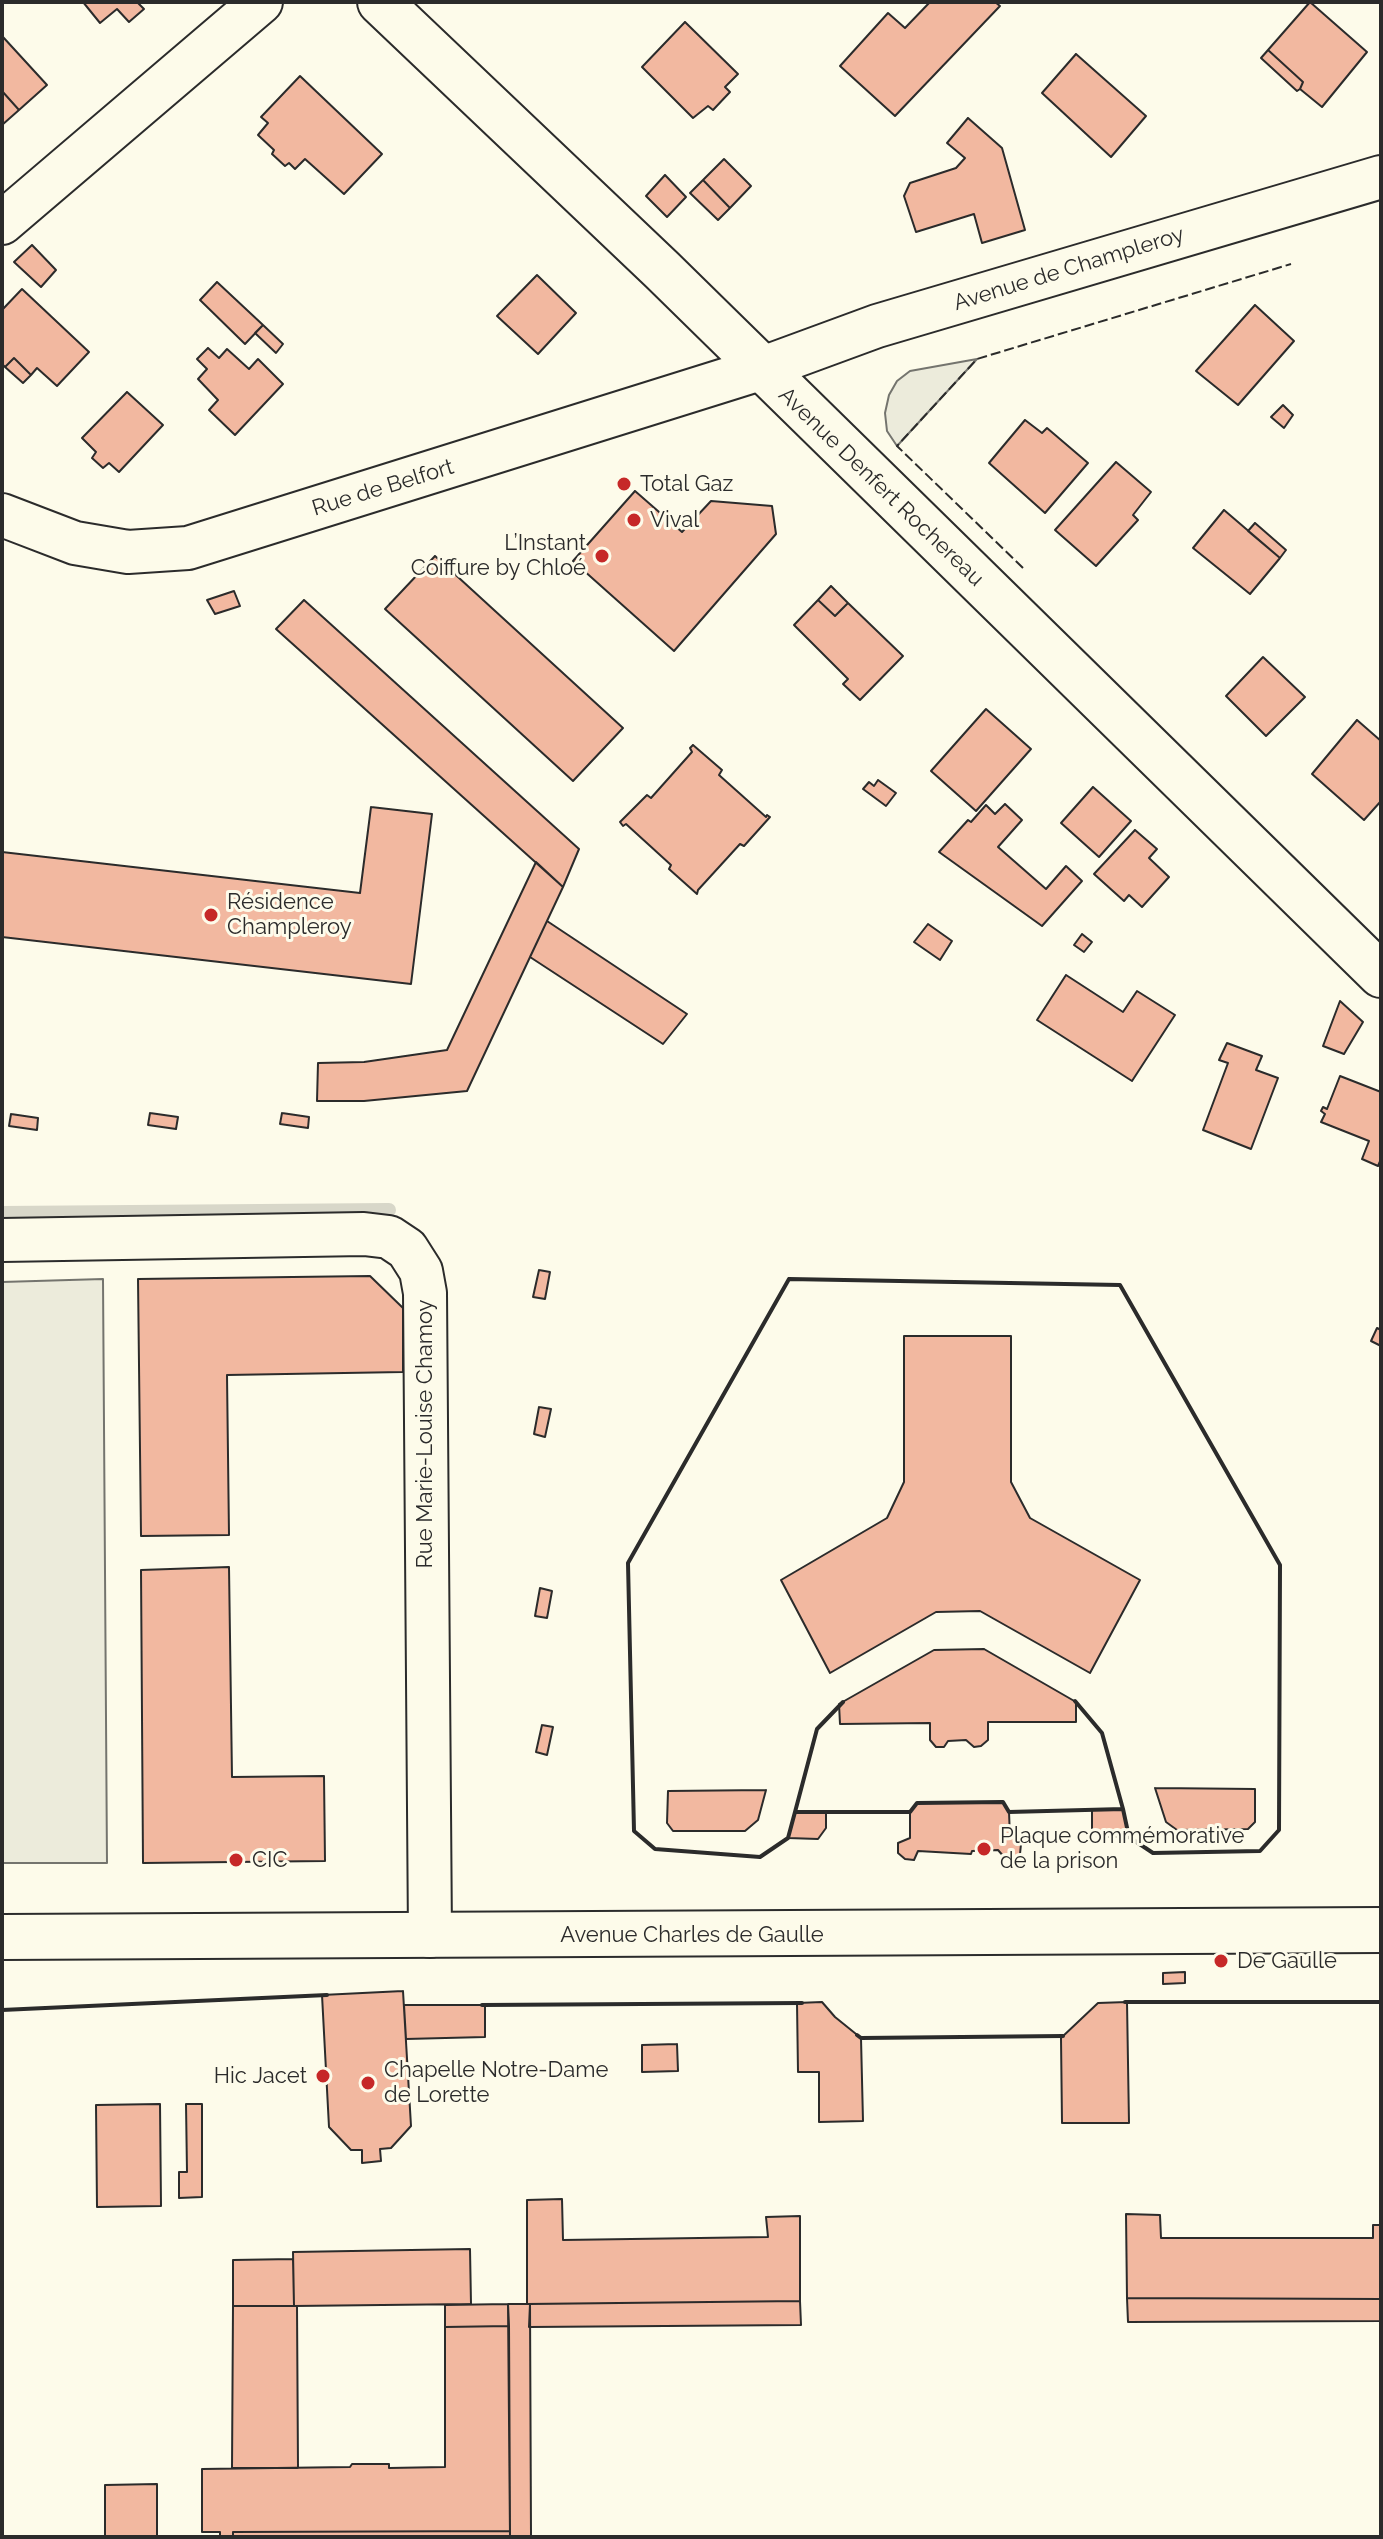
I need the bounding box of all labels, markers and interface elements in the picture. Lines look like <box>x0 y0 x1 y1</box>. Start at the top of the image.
street label: Avenue de Champleroy <box>951 221 1187 317</box>
street label: Avenue Denfert Rochereau <box>773 382 989 592</box>
street label: Rue de Belfort <box>309 454 457 522</box>
place label: Total Gaz <box>640 471 733 497</box>
marker: Total Gaz <box>615 475 633 493</box>
place label: Vival <box>650 507 699 533</box>
marker: Vival <box>625 511 643 529</box>
place label: L’Instant Coiffure by Chloé <box>411 530 586 582</box>
marker: L’Instant Coiffure by Chloé <box>593 547 611 565</box>
place label: Résidence Champleroy <box>227 889 352 940</box>
marker: Résidence Champleroy <box>202 906 220 924</box>
street label: Rue Marie-Louise Chamoy <box>412 1299 438 1569</box>
place label: Plaque commémorative de la prison <box>1000 1823 1245 1874</box>
marker: Plaque commémorative de la prison <box>975 1840 993 1858</box>
place label: CIC <box>252 1847 288 1873</box>
marker: CIC <box>227 1851 245 1869</box>
street label: Avenue Charles de Gaulle <box>560 1922 824 1948</box>
place label: De Gaulle <box>1237 1948 1337 1974</box>
marker: De Gaulle <box>1212 1952 1230 1970</box>
place label: Chapelle Notre-Dame de Lorette <box>384 2057 608 2108</box>
place label: Hic Jacet <box>214 2063 307 2089</box>
marker: Hic Jacet <box>314 2067 332 2085</box>
marker: Chapelle Notre-Dame de Lorette <box>359 2074 377 2092</box>

